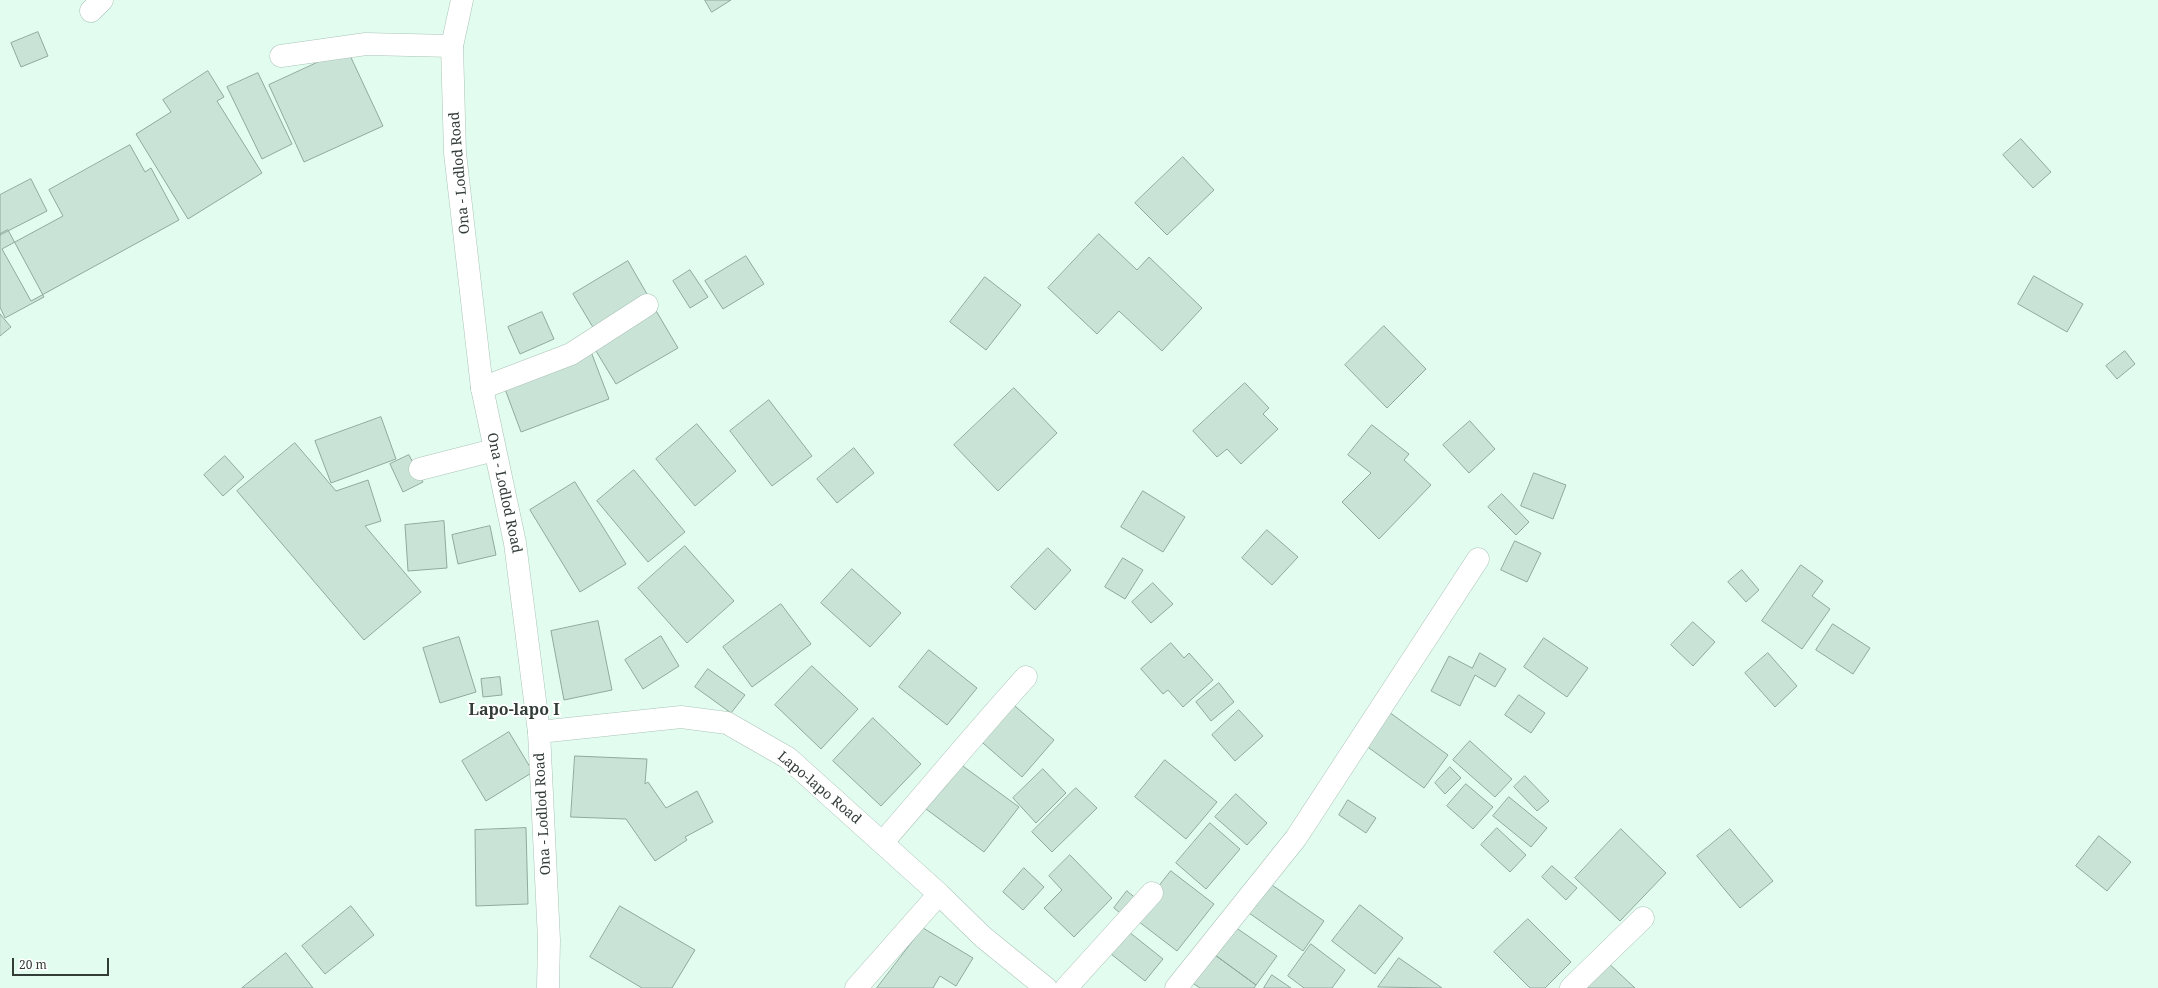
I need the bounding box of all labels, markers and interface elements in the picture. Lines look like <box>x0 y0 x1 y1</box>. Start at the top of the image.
street label: Ona - Lodlod Road <box>446 111 474 235</box>
street label: Ona - Lodlod Road <box>483 431 525 555</box>
district label: Lapo-lapo I <box>468 700 560 720</box>
street label: Lapo-lapo Road <box>774 748 864 828</box>
street label: Ona - Lodlod Road <box>531 752 555 876</box>
scale bar <box>14 950 111 976</box>
text: 20 m <box>19 956 47 973</box>

